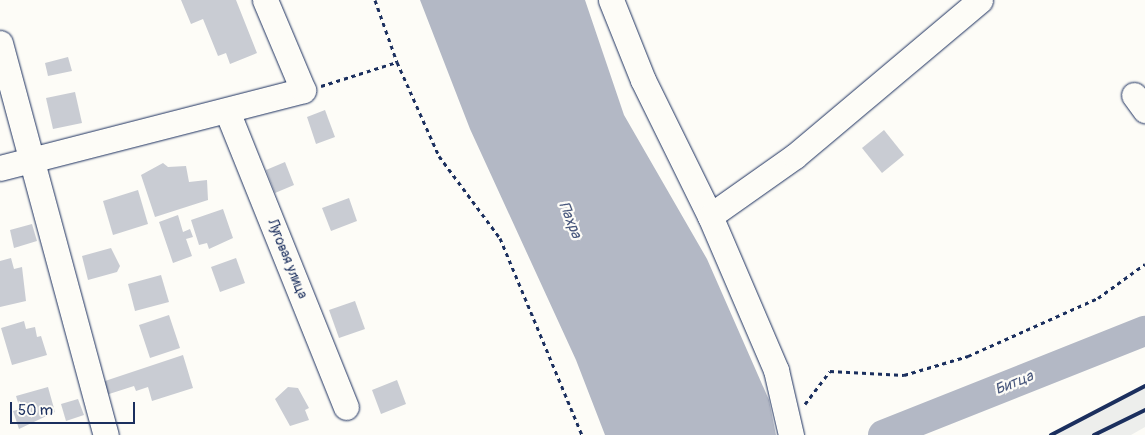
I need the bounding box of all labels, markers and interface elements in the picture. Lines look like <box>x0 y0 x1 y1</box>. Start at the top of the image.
water label: Пахра <box>555 199 585 241</box>
street label: Луговая улица <box>263 217 311 301</box>
water label: Битца <box>992 367 1036 399</box>
scale bar <box>12 392 138 424</box>
text: 50 m <box>18 401 53 420</box>

